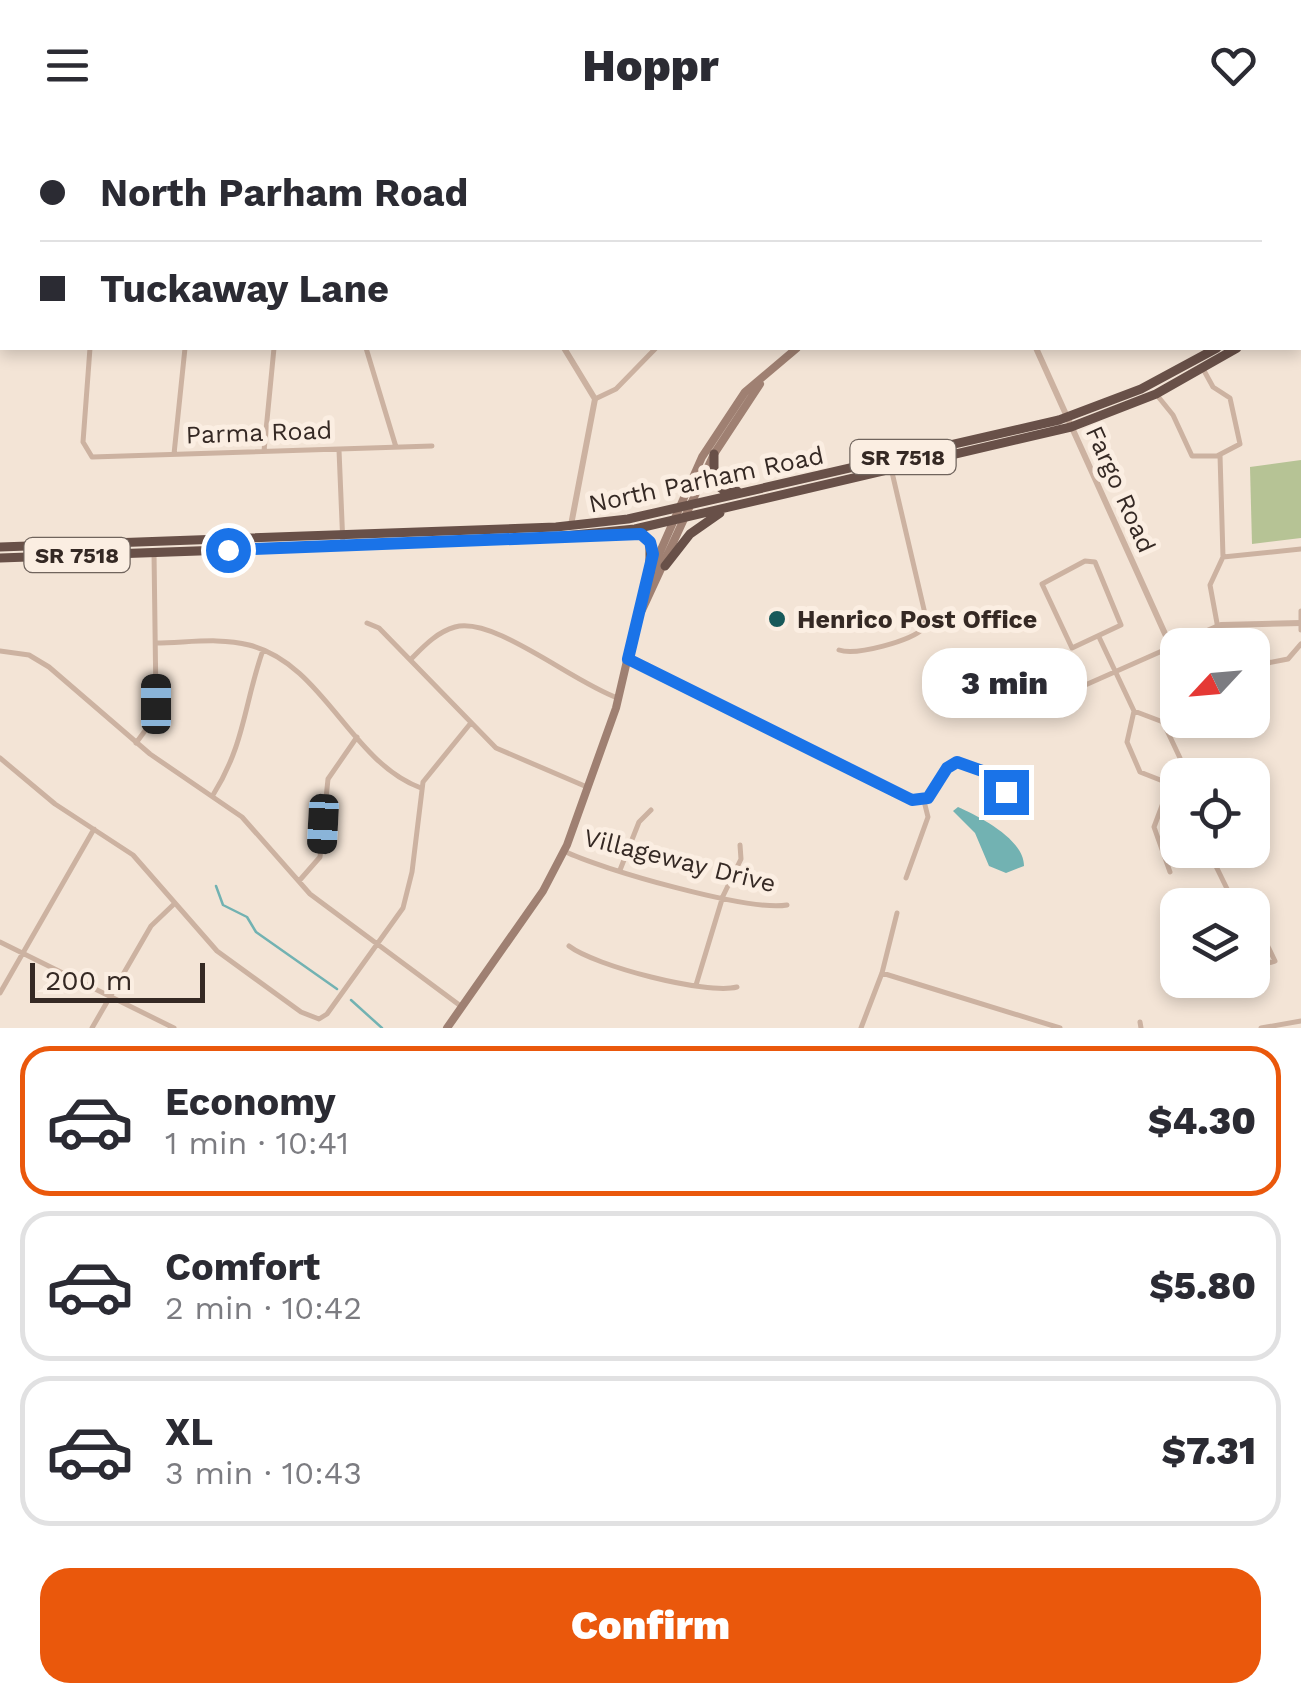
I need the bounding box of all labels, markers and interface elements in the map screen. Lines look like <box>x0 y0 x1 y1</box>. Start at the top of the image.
icon: menu <box>40 38 95 93</box>
icon: heart <box>1206 38 1261 93</box>
text: Hoppr <box>582 39 719 92</box>
text: North Parham Road <box>100 171 468 215</box>
text: Tuckaway Lane <box>100 267 389 311</box>
street label: Parma Road <box>185 415 333 450</box>
street label: Fargo Road <box>1080 421 1161 557</box>
street label: North Parham Road <box>586 440 826 519</box>
road number: SR 7518 <box>850 440 956 474</box>
route start <box>206 528 251 573</box>
road number: SR 7518 <box>24 538 130 572</box>
place label: Henrico Post Office <box>797 605 1037 634</box>
marker: Henrico Post Office <box>766 608 788 630</box>
north arrow <box>1160 628 1270 738</box>
map controls <box>1160 628 1270 998</box>
callout: 3 min <box>924 647 1088 717</box>
text: 3 min <box>961 664 1048 702</box>
car <box>141 674 171 734</box>
button: locate <box>1160 758 1270 868</box>
route end <box>984 770 1029 815</box>
car <box>306 793 340 855</box>
street label: Villageway Drive <box>581 823 779 898</box>
button: layers <box>1160 888 1270 998</box>
scale bar <box>30 958 205 1003</box>
text: 200 m <box>45 964 132 997</box>
icon: car <box>45 1076 135 1166</box>
text: Economy <box>165 1080 336 1124</box>
text: $4.30 <box>1148 1099 1256 1143</box>
text: 1 min · 10:41 <box>165 1124 349 1162</box>
icon: car <box>45 1241 135 1331</box>
text: Comfort <box>165 1245 320 1289</box>
text: $5.80 <box>1149 1264 1256 1308</box>
text: 2 min · 10:42 <box>165 1289 362 1327</box>
icon: car <box>45 1406 135 1496</box>
text: XL <box>165 1410 213 1454</box>
text: $7.31 <box>1162 1429 1256 1473</box>
text: 3 min · 10:43 <box>165 1454 362 1492</box>
button: Confirm <box>40 1568 1261 1683</box>

